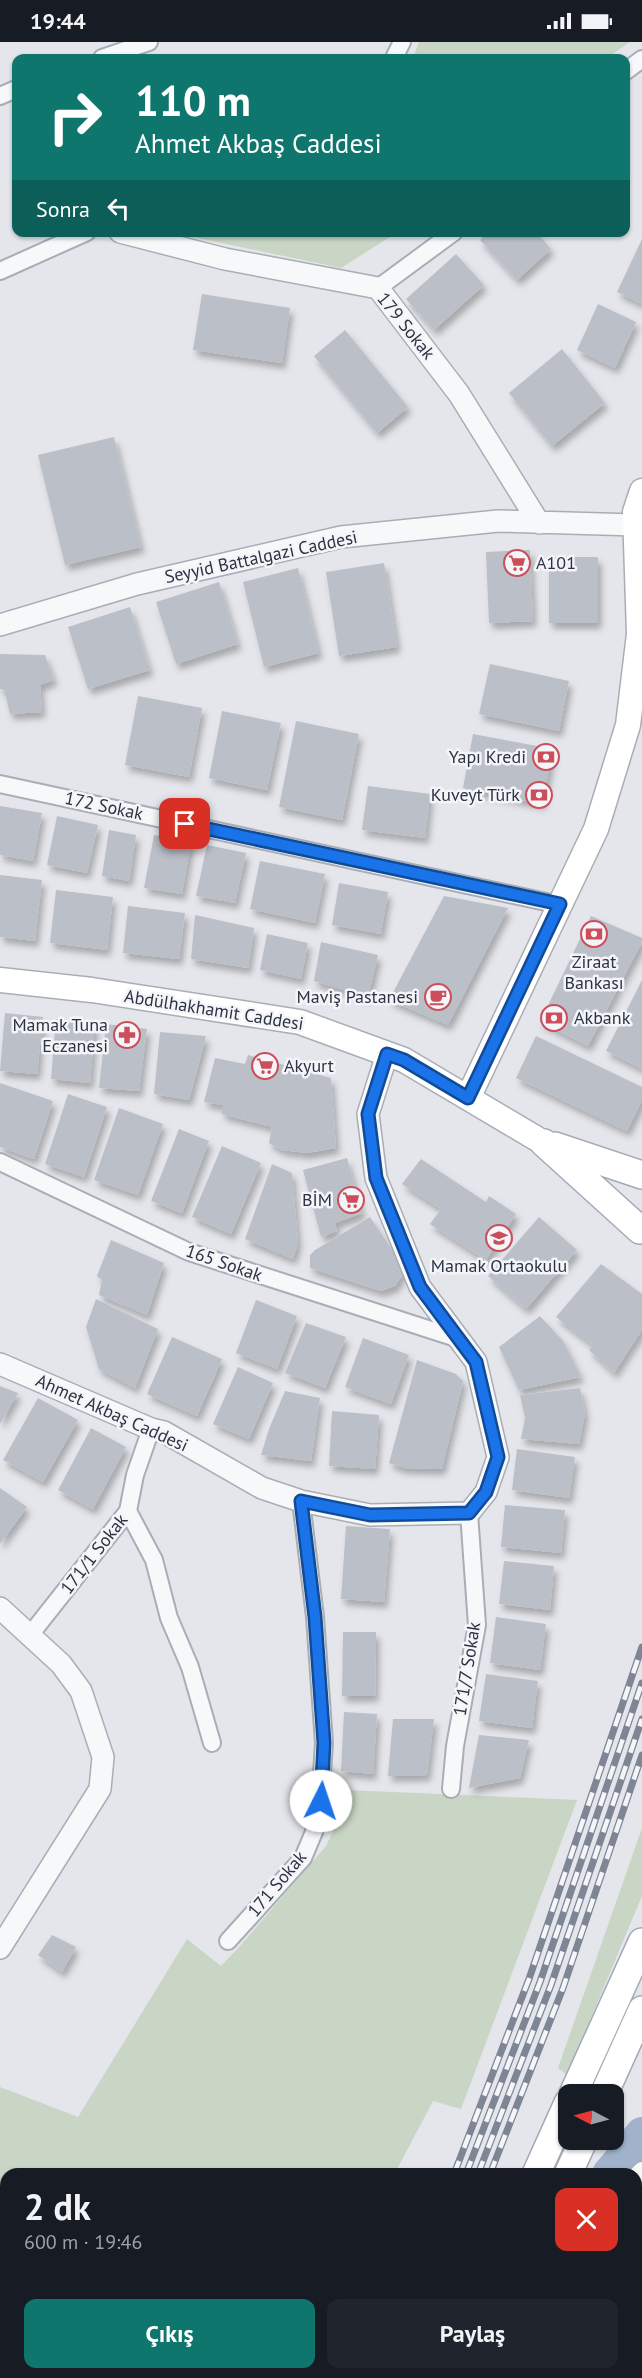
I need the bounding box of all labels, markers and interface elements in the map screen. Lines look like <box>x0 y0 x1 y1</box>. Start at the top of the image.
text: 19:44 <box>30 7 86 35</box>
text: 110 m <box>135 73 251 128</box>
icon: right <box>36 78 114 156</box>
text: Ahmet Akbaş Caddesi <box>135 126 382 160</box>
icon: left <box>102 192 135 225</box>
text: Sonra <box>36 195 90 223</box>
street label: 179 Sokak <box>372 288 441 364</box>
street label: Seyyid Battalgazi Caddesi <box>162 525 359 588</box>
supermarket icon: A101 <box>502 548 532 578</box>
place label: A101 <box>536 551 576 574</box>
bank icon: Yapı Kredi <box>531 742 561 772</box>
place label: Yapı Kredi <box>449 745 526 768</box>
bank icon: Kuveyt Türk <box>524 780 554 810</box>
place label: Kuveyt Türk <box>431 783 520 806</box>
street label: 172 Sokak <box>63 786 146 825</box>
pin <box>159 798 210 849</box>
icon: arrive <box>168 807 201 840</box>
bank icon: Ziraat Bankası <box>579 919 609 949</box>
place label: Ziraat Bankası <box>564 950 624 994</box>
cafe icon: Maviş Pastanesi <box>423 982 453 1012</box>
street label: Abdülhakhamit Caddesi <box>123 984 305 1035</box>
place label: Maviş Pastanesi <box>297 985 418 1008</box>
bank icon: Akbank <box>539 1003 569 1033</box>
place label: Akbank <box>574 1006 631 1029</box>
place label: Mamak Tuna Eczanesi <box>12 1013 108 1057</box>
pharmacy icon: Mamak Tuna Eczanesi <box>112 1020 142 1050</box>
supermarket icon: Akyurt <box>250 1051 280 1081</box>
place label: Akyurt <box>284 1054 334 1077</box>
supermarket icon: BİM <box>336 1185 366 1215</box>
place label: BİM <box>302 1188 332 1211</box>
school or university icon: Mamak Ortaokulu <box>484 1223 514 1253</box>
street label: 165 Sokak <box>183 1239 266 1286</box>
place label: Mamak Ortaokulu <box>431 1254 567 1277</box>
street label: Ahmet Akbaş Caddesi <box>32 1369 192 1456</box>
street label: 171/1 Sokak <box>55 1509 132 1599</box>
street label: 171/7 Sokak <box>448 1620 485 1718</box>
position arrow <box>289 1769 353 1833</box>
street label: 171 Sokak <box>242 1846 311 1922</box>
north arrow <box>558 2084 624 2150</box>
map controls <box>558 2084 624 2150</box>
text: 2 dk <box>24 2183 91 2230</box>
button: close <box>555 2188 618 2251</box>
text: 600 m · 19:46 <box>24 2229 142 2255</box>
button: Çıkış <box>24 2299 315 2368</box>
button: Paylaş <box>327 2299 618 2368</box>

